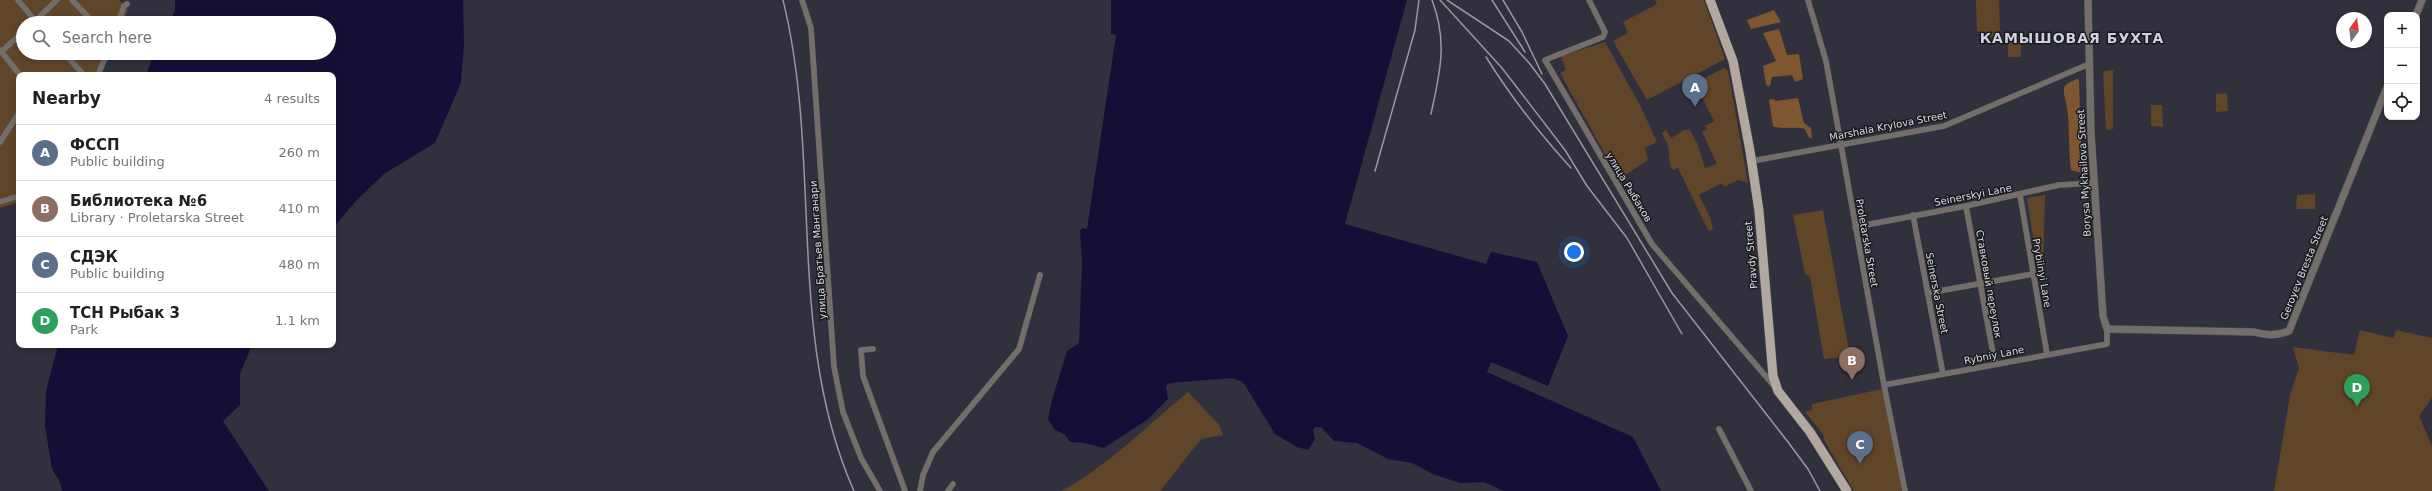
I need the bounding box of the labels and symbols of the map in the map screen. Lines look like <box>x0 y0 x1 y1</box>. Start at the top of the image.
north arrow <box>2336 12 2372 48</box>
district label: КАМЫШОВАЯ БУХТА <box>1980 30 2164 46</box>
pin: A <box>1682 74 1708 107</box>
street label: Marshala Krylova Street <box>1828 109 1948 143</box>
street label: Borysa Mykhailova Street <box>2075 109 2093 237</box>
street label: улица Рыбаков <box>1604 150 1654 224</box>
street label: улица Братьев Манганари <box>808 180 828 320</box>
street label: Seinerskyi Lane <box>1933 182 2013 208</box>
street label: Proletarska Street <box>1854 198 1880 288</box>
street label: Geroyev Bresta Street <box>2278 215 2330 321</box>
street label: Pravdy Street <box>1743 221 1759 289</box>
street label: Ставковый переулок <box>1974 229 2004 339</box>
street label: Prybiinyi Lane <box>2030 237 2054 309</box>
your location <box>1564 242 1584 262</box>
street label: Seinerska Street <box>1924 252 1950 335</box>
street label: Rybniy Lane <box>1963 344 2025 366</box>
pin: B <box>1839 347 1865 380</box>
pin: D <box>2344 374 2370 407</box>
pin: C <box>1847 431 1873 464</box>

